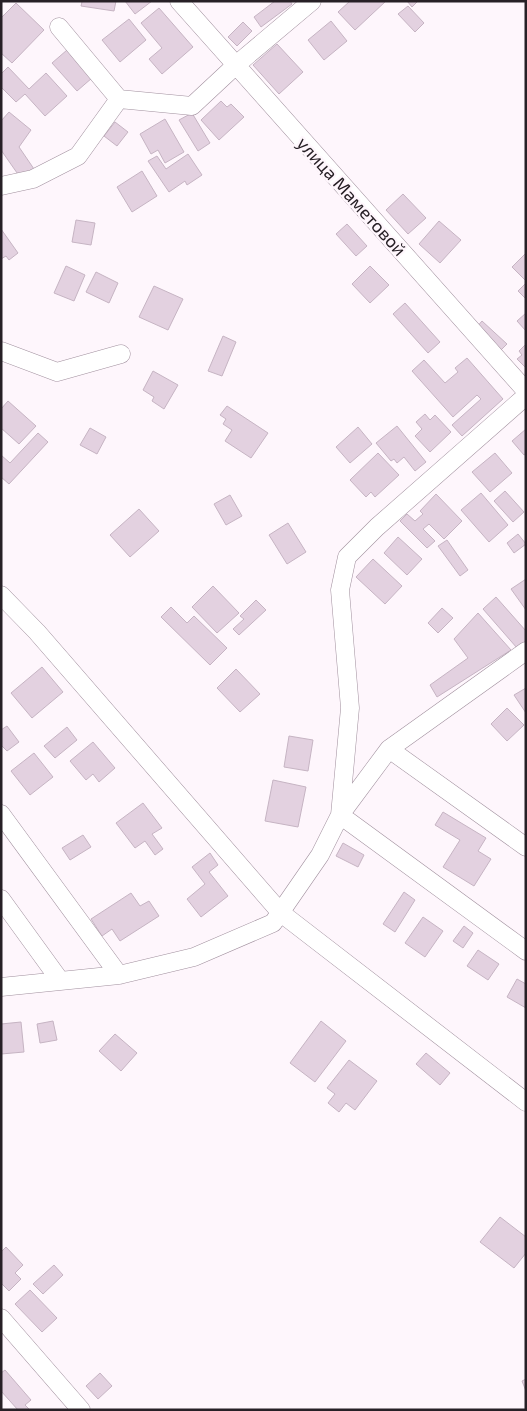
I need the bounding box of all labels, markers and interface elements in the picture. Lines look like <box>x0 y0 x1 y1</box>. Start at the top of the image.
street label: улица Маметовой <box>293 132 411 260</box>

